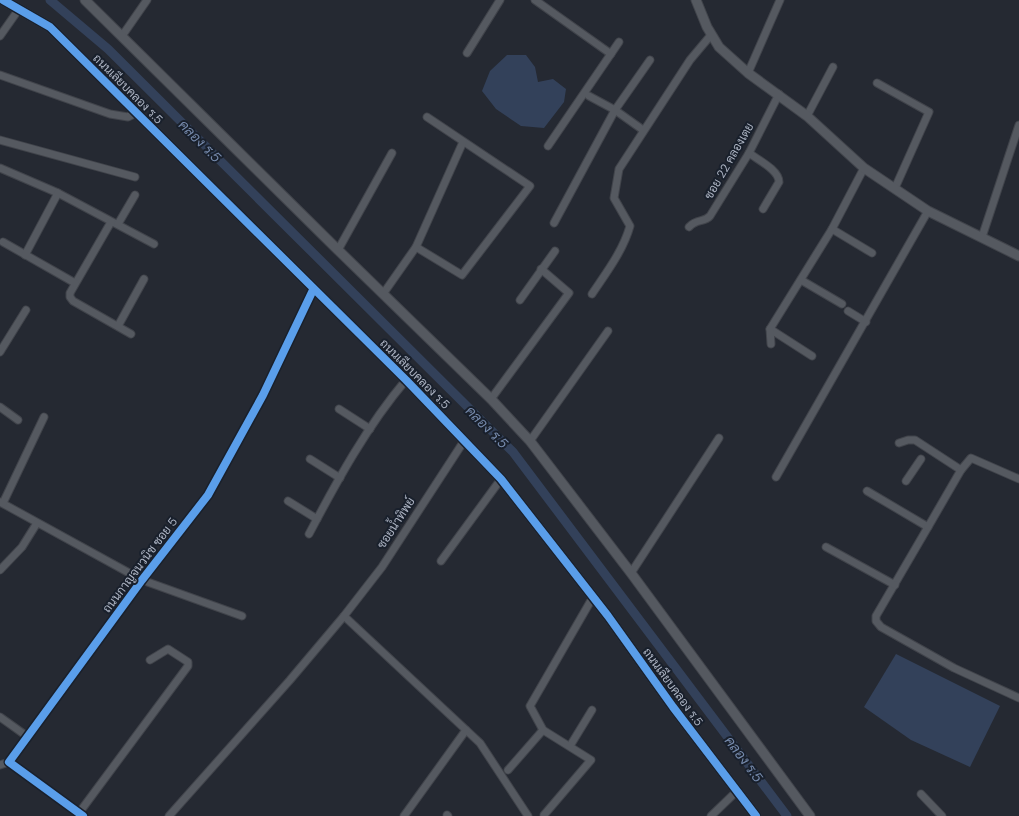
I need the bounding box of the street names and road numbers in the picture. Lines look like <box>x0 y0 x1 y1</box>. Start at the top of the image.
street label: ถนนเลียบคลอง ร.5 <box>89 50 167 128</box>
street label: ซอย 22 คลองเตย <box>701 120 757 202</box>
street label: ถนนเลียบคลอง ร.5 <box>376 335 454 413</box>
street label: ซอยน้ำทิพย์ <box>371 493 419 552</box>
street label: ถนนกาญจนวนิช ซอย 5 <box>99 514 181 616</box>
street label: ถนนเลียบคลอง ร.5 <box>639 645 707 729</box>

